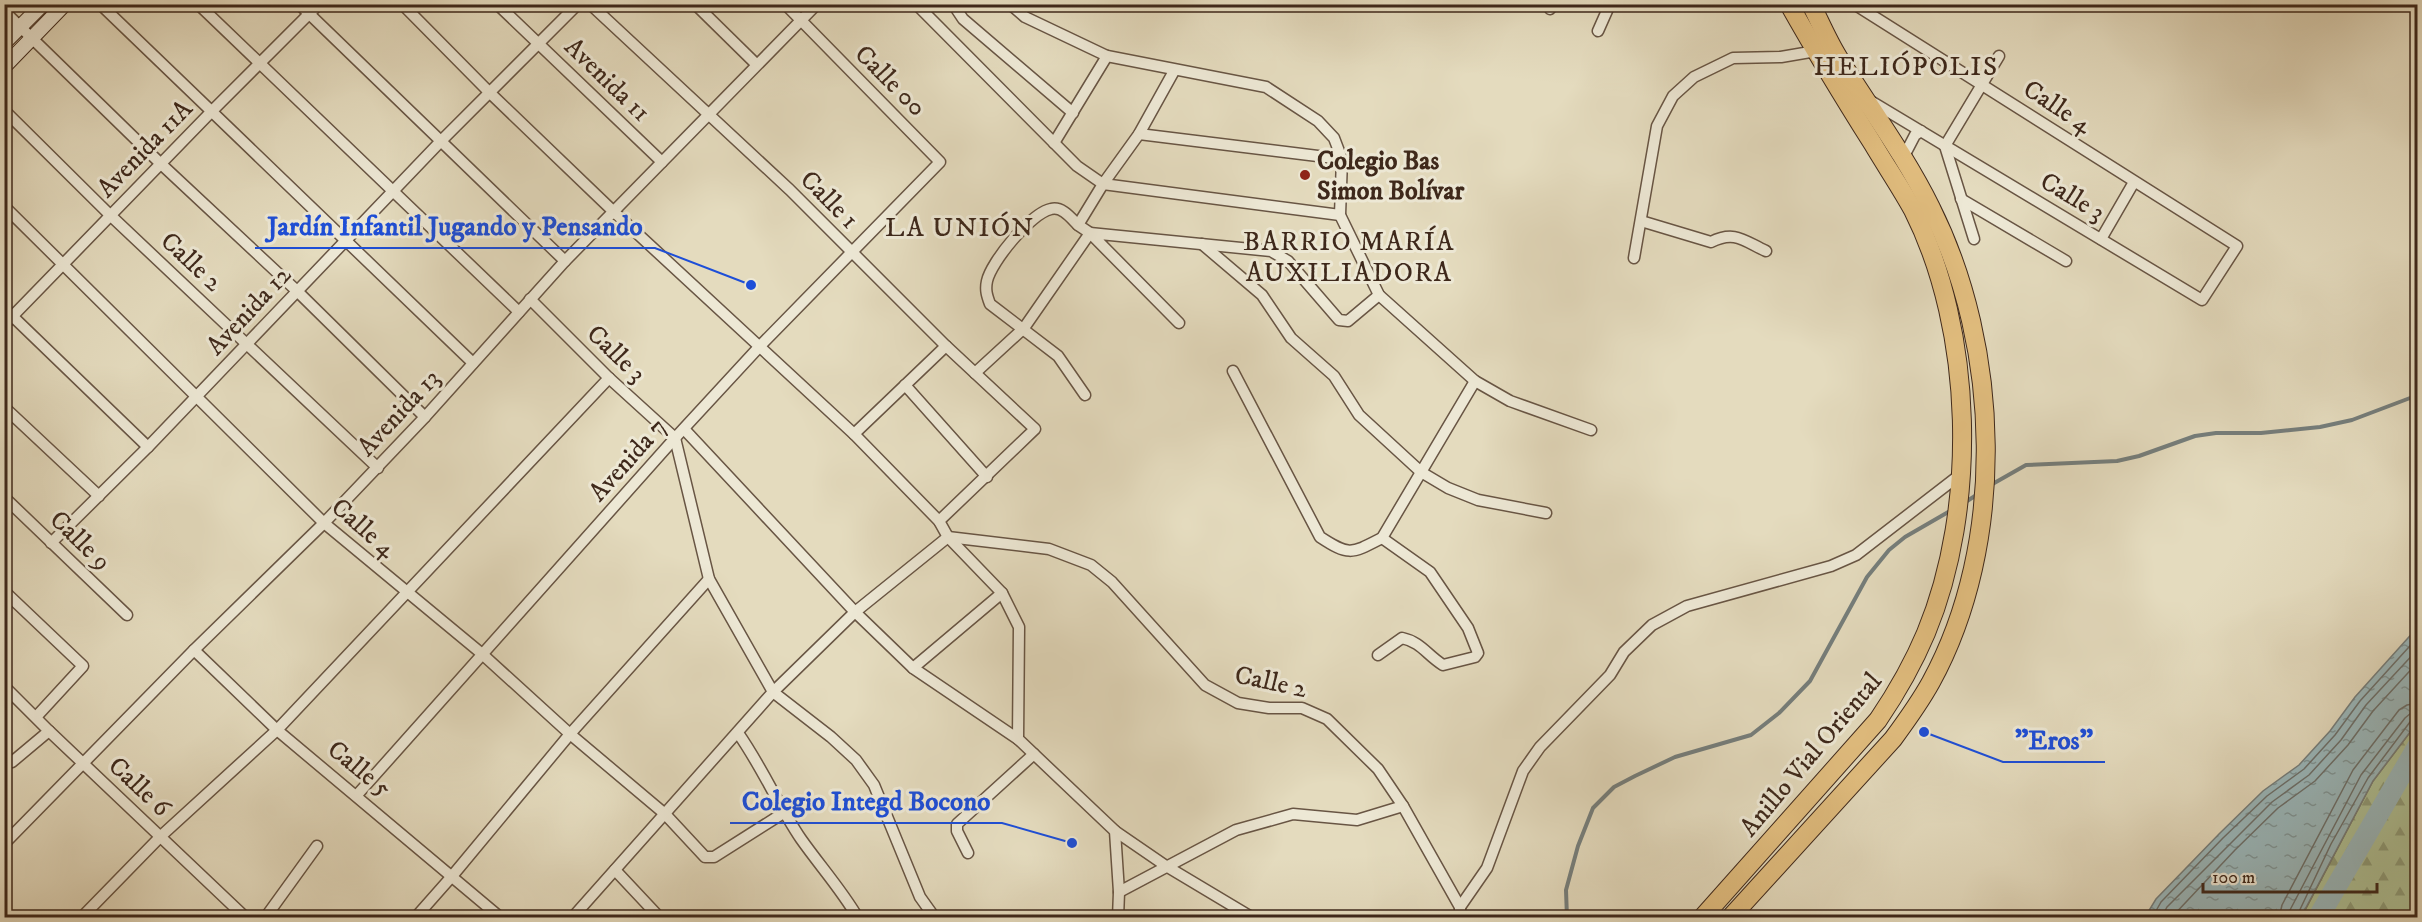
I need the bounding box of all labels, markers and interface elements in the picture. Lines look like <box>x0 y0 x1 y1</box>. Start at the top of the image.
street label: Avenida 11 <box>557 31 657 129</box>
street label: Calle 00 <box>847 38 933 124</box>
district label: HELIÓPOLIS <box>1813 50 1999 84</box>
street label: Calle 4 <box>2017 73 2099 142</box>
street label: Avenida 11A <box>90 93 200 205</box>
place label: Colegio Bas Simon Bolívar <box>1317 145 1465 208</box>
street label: Calle 1 <box>793 164 865 236</box>
street label: Calle 3 <box>2034 165 2111 229</box>
marker: Colegio Bas Simon Bolívar <box>1298 168 1312 182</box>
callout: Jardín Infantil Jugando y Pensando <box>255 203 655 248</box>
text: Jardín Infantil Jugando y Pensando <box>264 210 643 244</box>
district label: LA UNIÓN <box>885 211 1035 245</box>
street label: Calle 2 <box>153 225 229 299</box>
district label: BARRIO MARÍA AUXILIADORA <box>1243 225 1455 290</box>
street label: Avenida 12 <box>199 259 299 363</box>
street label: Calle 3 <box>579 318 653 390</box>
street label: Avenida 13 <box>350 363 448 464</box>
street label: Avenida 7 <box>582 411 674 509</box>
street label: Calle 4 <box>324 491 403 566</box>
street label: Calle 9 <box>42 504 118 578</box>
street label: Calle 2 <box>1232 659 1310 706</box>
street label: Anillo Vial Oriental <box>1733 666 1890 844</box>
callout: "Eros" <box>2003 717 2105 762</box>
text: "Eros" <box>2015 724 2093 758</box>
street label: Calle 5 <box>320 733 398 805</box>
street label: Calle 6 <box>101 750 178 825</box>
callout: Colegio Integd Bocono <box>730 778 1002 823</box>
text: Colegio Integd Bocono <box>742 785 990 819</box>
scale bar <box>2203 856 2377 894</box>
text: 100 m <box>2212 867 2255 889</box>

